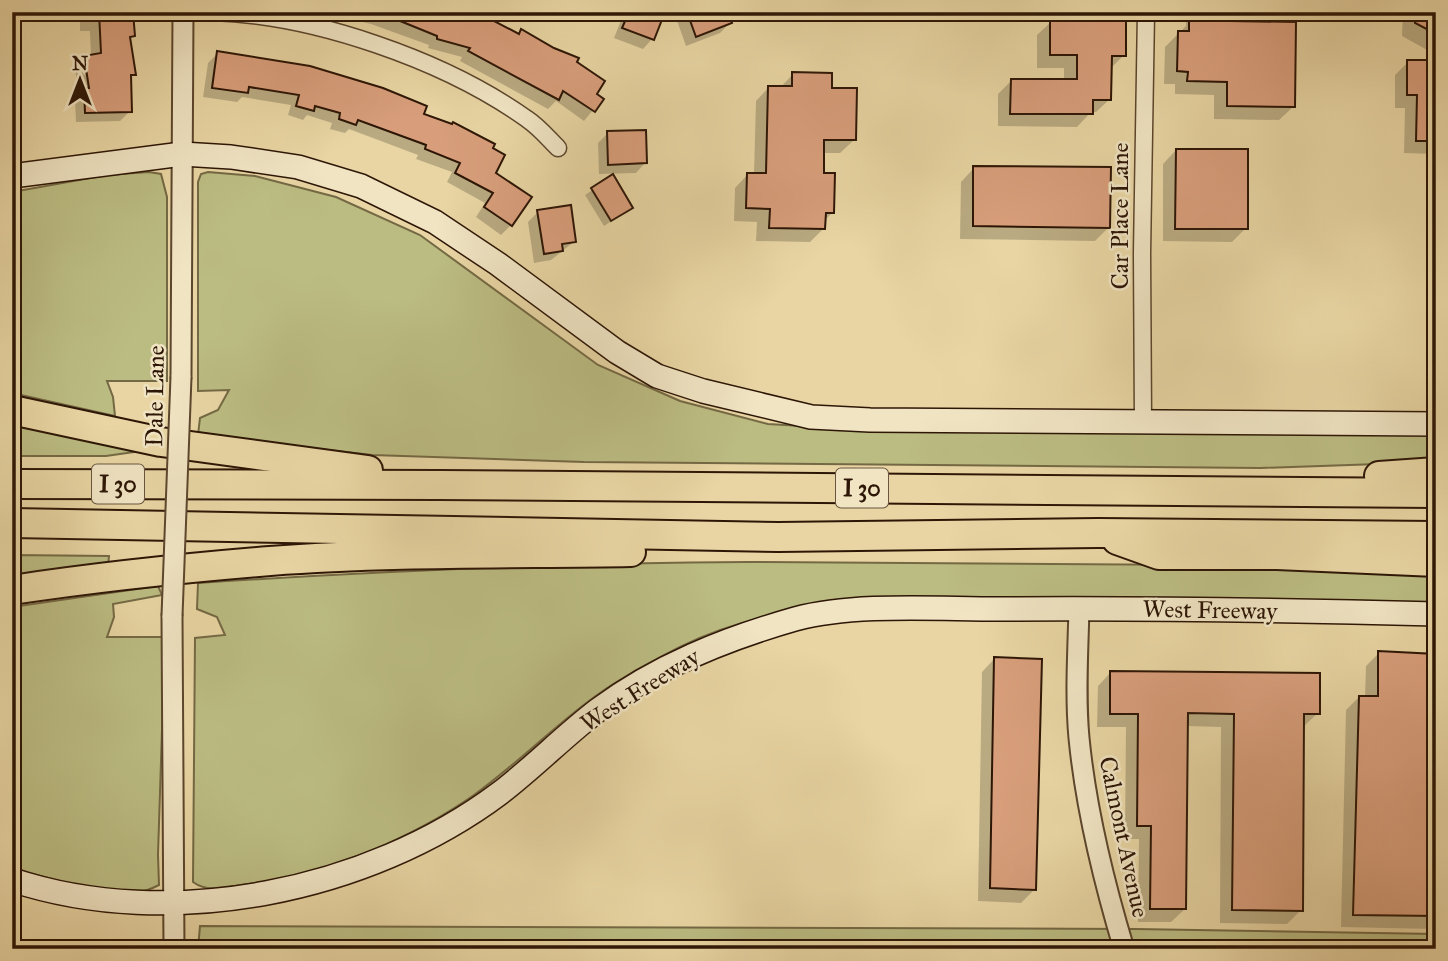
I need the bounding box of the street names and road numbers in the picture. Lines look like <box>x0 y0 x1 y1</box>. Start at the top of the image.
street label: Car Place Lane <box>1105 142 1135 290</box>
street label: Dale Lane <box>139 345 171 447</box>
road number: I 30 <box>92 464 144 504</box>
road number: I 30 <box>836 468 888 508</box>
street label: West Freeway <box>1142 594 1278 626</box>
street label: West Freeway <box>575 641 706 738</box>
street label: Calmont Avenue <box>1092 754 1156 920</box>

